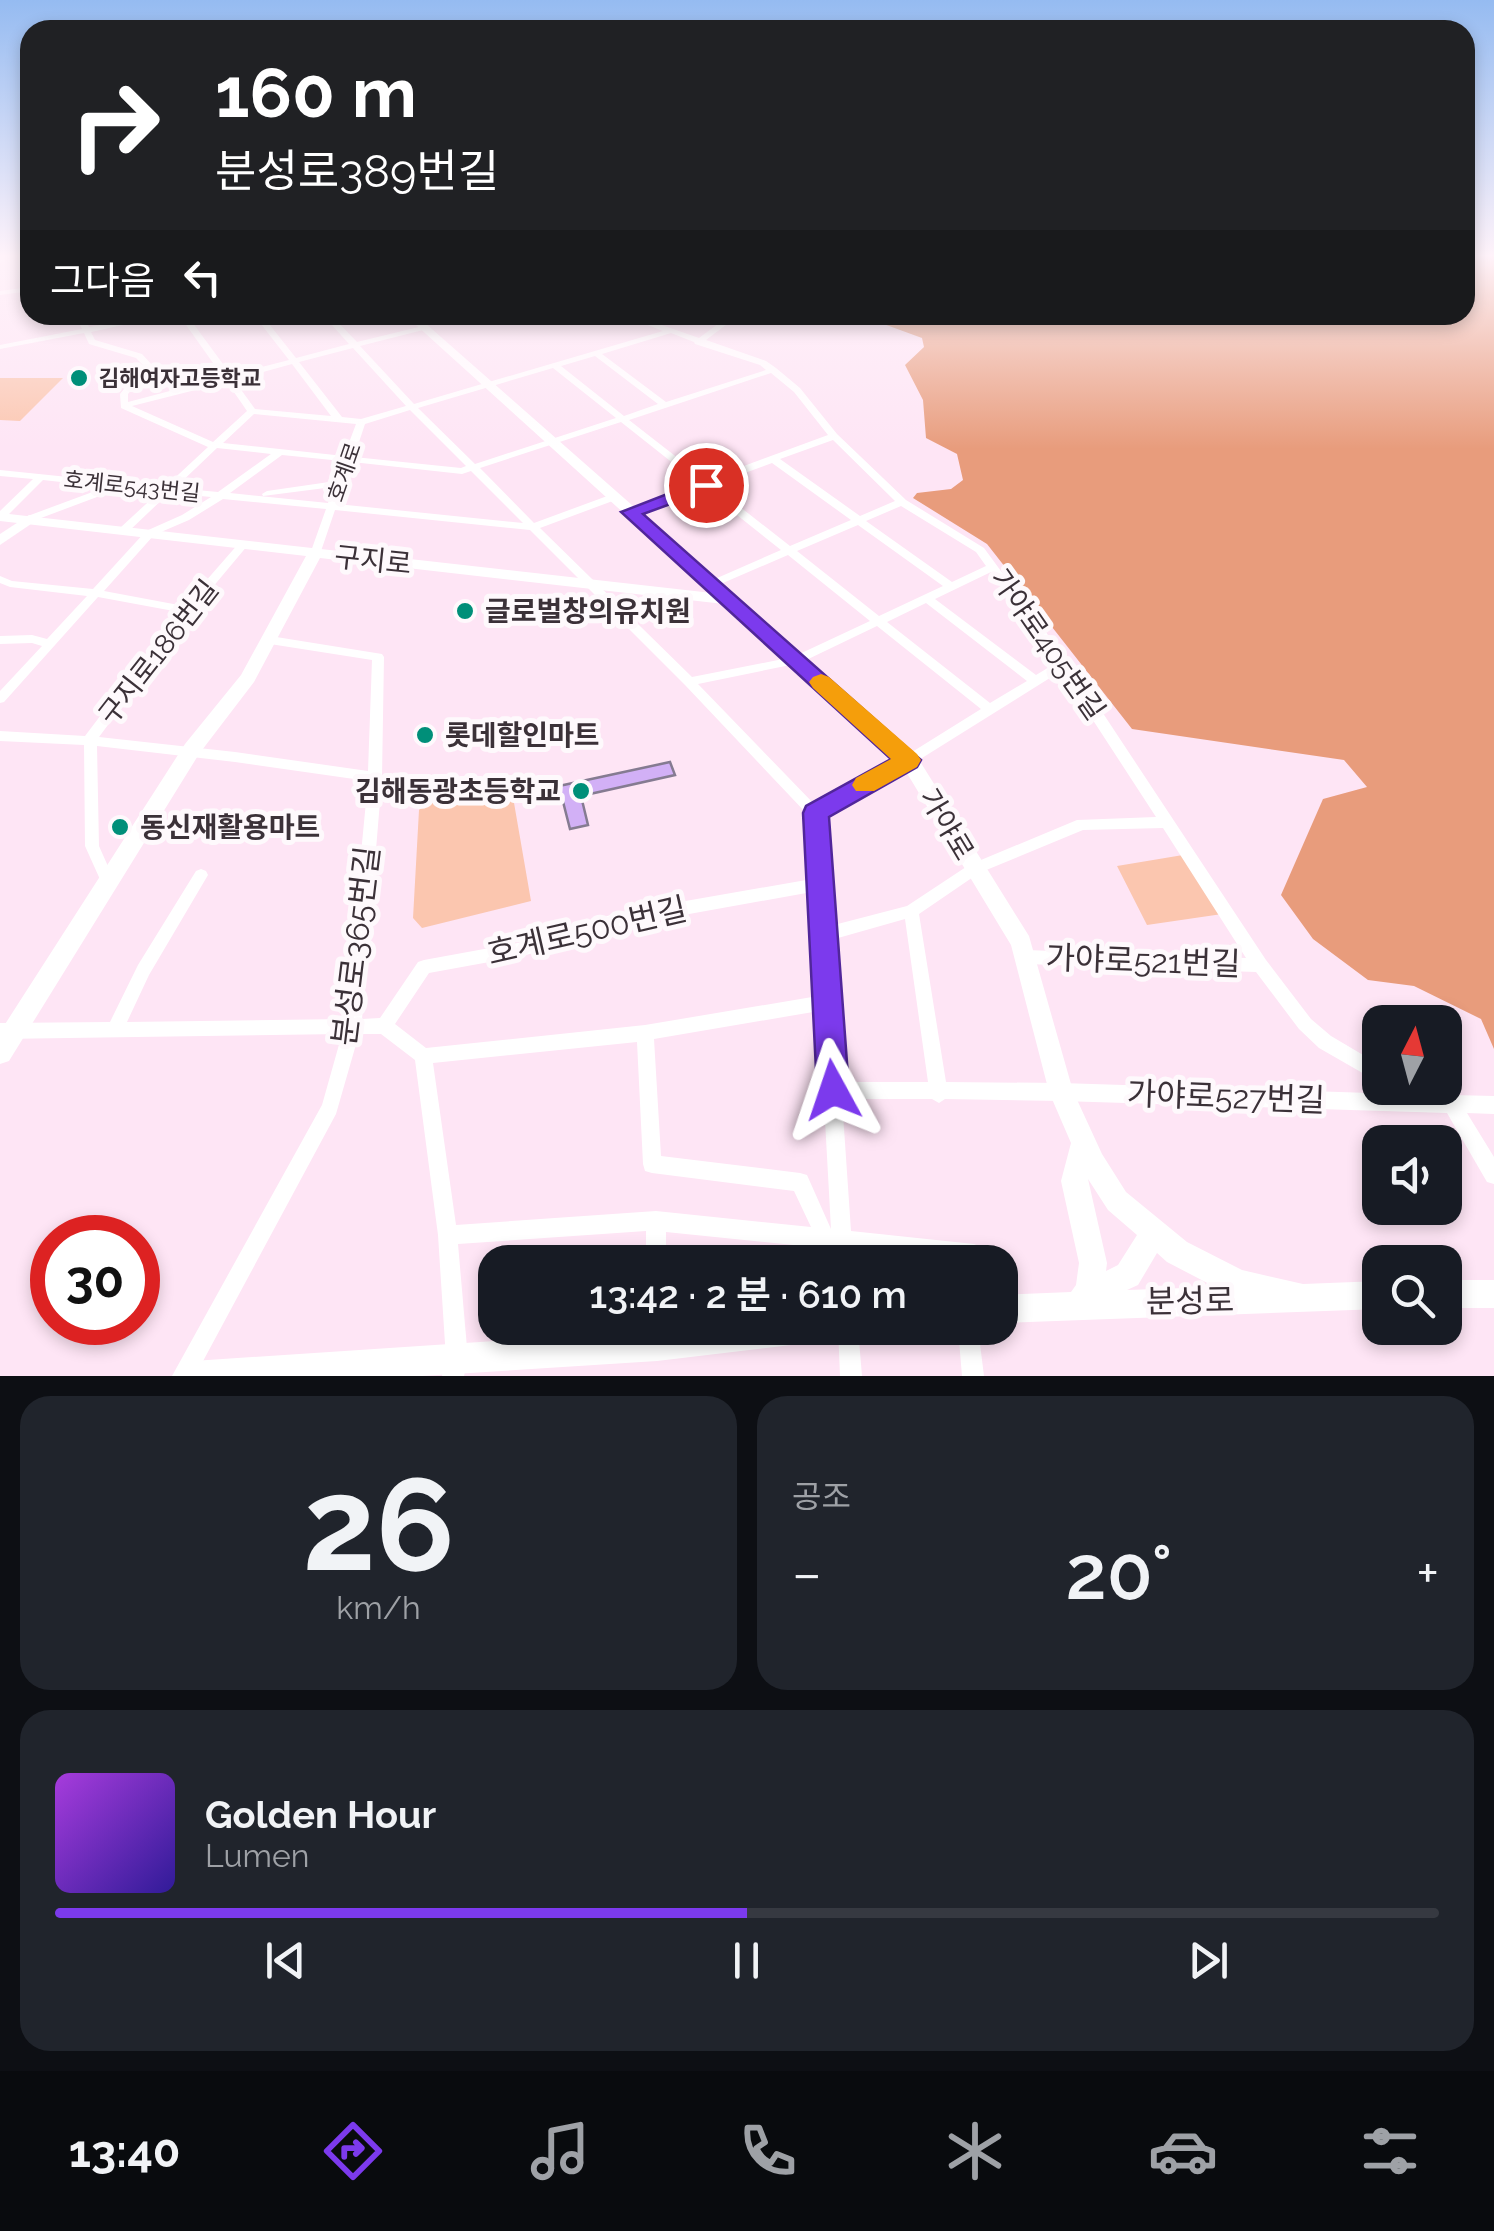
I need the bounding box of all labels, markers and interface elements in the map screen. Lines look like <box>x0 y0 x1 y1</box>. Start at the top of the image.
text: 160 m <box>215 51 417 133</box>
icon: right <box>50 60 180 190</box>
text: 분성로389번길 <box>215 145 499 198</box>
icon: left <box>175 250 230 305</box>
text: 그다음 <box>50 258 155 303</box>
place label: 김해여자고등학교 <box>99 365 261 391</box>
marker: 김해여자고등학교 <box>68 367 90 389</box>
street label: 호계로 <box>322 439 366 505</box>
pin <box>664 443 749 528</box>
icon: arrive <box>679 458 734 513</box>
street label: 호계로543번길 <box>63 466 201 506</box>
street label: 구지로 <box>333 540 413 581</box>
street label: 가야로405번길 <box>983 563 1112 726</box>
street label: 구지로186번길 <box>92 573 225 731</box>
place label: 글로벌창의유치원 <box>485 595 691 628</box>
marker: 글로벌창의유치원 <box>454 600 476 622</box>
place label: 롯데할인마트 <box>445 719 600 752</box>
marker: 롯데할인마트 <box>414 724 436 746</box>
place label: 김해동광초등학교 <box>355 775 561 808</box>
marker: 김해동광초등학교 <box>570 780 592 802</box>
street label: 가야로 <box>913 783 981 866</box>
place label: 동신재활용마트 <box>140 811 320 844</box>
marker: 동신재활용마트 <box>109 816 131 838</box>
street label: 분성로365번길 <box>325 844 386 1048</box>
street label: 호계로500번길 <box>483 890 690 971</box>
street label: 가야로521번길 <box>1045 939 1241 982</box>
north arrow <box>1362 1005 1462 1105</box>
map controls <box>1362 1005 1462 1345</box>
position arrow <box>781 1038 885 1142</box>
street label: 가야로527번길 <box>1126 1075 1326 1118</box>
button: sound <box>1362 1125 1462 1225</box>
speed limit sign: 30 <box>30 1215 160 1345</box>
button: search <box>1362 1245 1462 1345</box>
text: 13:42 · 2 분 · 610 m <box>589 1272 907 1317</box>
street label: 분성로 <box>1146 1281 1234 1320</box>
text: 26 <box>302 1448 455 1600</box>
text: 공조 <box>792 1478 851 1515</box>
text: 20° <box>1066 1528 1172 1617</box>
text: − <box>792 1541 822 1606</box>
text: + <box>1416 1541 1439 1606</box>
text: km/h <box>336 1589 421 1626</box>
text: Golden Hour <box>205 1792 436 1837</box>
text: Lumen <box>205 1837 309 1874</box>
icon: previous <box>258 1933 313 1988</box>
icon: pause <box>719 1933 774 1988</box>
icon: next <box>1181 1933 1236 1988</box>
icon: directions <box>318 2116 388 2186</box>
icon: music <box>525 2116 595 2186</box>
icon: phone <box>733 2116 803 2186</box>
icon: climate <box>940 2116 1010 2186</box>
icon: car <box>1148 2116 1218 2186</box>
icon: filters <box>1355 2116 1425 2186</box>
text: 13:40 <box>69 2125 181 2178</box>

